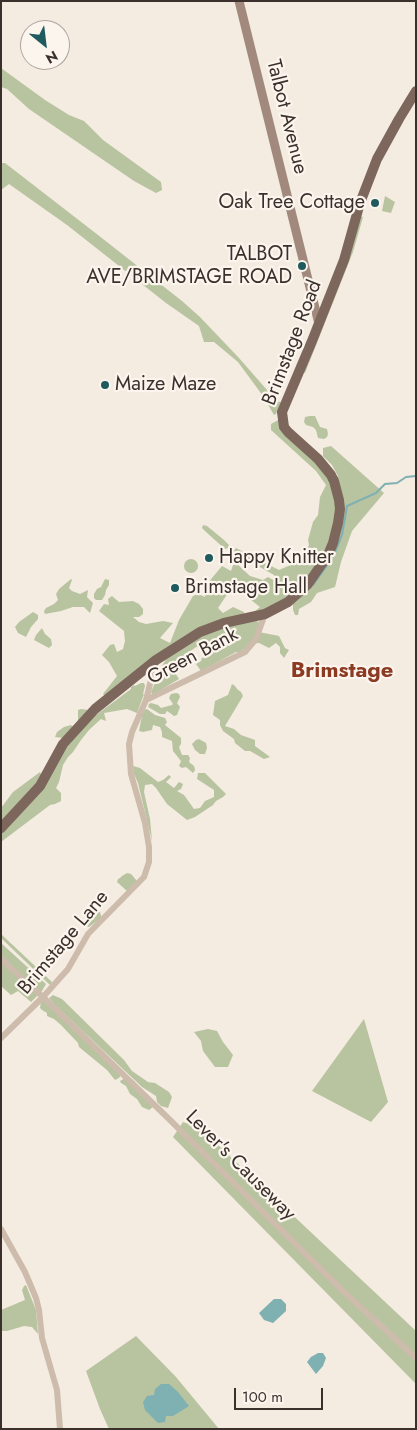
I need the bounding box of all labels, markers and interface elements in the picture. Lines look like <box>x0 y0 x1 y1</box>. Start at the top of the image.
north arrow <box>20 20 70 70</box>
text: N <box>42 46 62 69</box>
street label: Talbot Avenue <box>260 57 312 177</box>
place label: Oak Tree Cottage <box>218 191 365 215</box>
marker: Oak Tree Cottage <box>369 197 381 209</box>
place label: TALBOT AVE/BRIMSTAGE ROAD <box>86 243 292 290</box>
marker: TALBOT AVE/BRIMSTAGE ROAD <box>296 260 308 272</box>
street label: Brimstage Road <box>258 277 328 409</box>
place label: Maize Maze <box>115 373 216 397</box>
marker: Maize Maze <box>99 379 111 391</box>
place label: Happy Knitter <box>219 546 334 570</box>
marker: Happy Knitter <box>203 552 215 564</box>
place label: Brimstage Hall <box>185 576 307 600</box>
marker: Brimstage Hall <box>169 582 181 594</box>
street label: Green Bank <box>144 623 242 691</box>
district label: Brimstage <box>291 659 393 685</box>
street label: Brimstage Lane <box>14 886 114 1000</box>
street label: Lever's Causeway <box>180 1106 300 1226</box>
scale bar <box>237 1378 326 1410</box>
text: 100 m <box>242 1386 283 1408</box>

